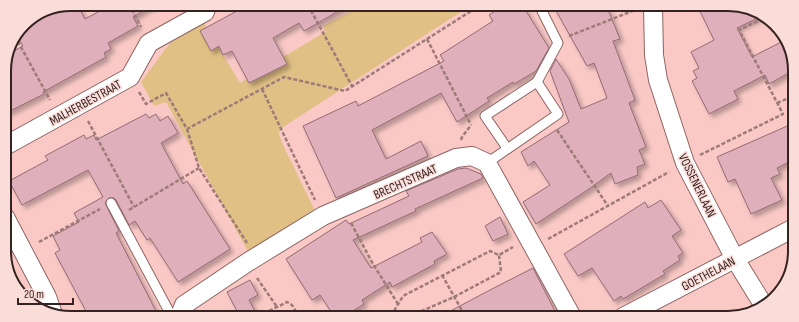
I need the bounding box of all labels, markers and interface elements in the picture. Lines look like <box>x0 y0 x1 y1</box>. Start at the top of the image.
street label: MALHERBESTRAAT <box>47 77 124 129</box>
street label: VOSSENERLAAN <box>675 151 719 220</box>
street label: BRECHTSTRAAT <box>371 161 440 203</box>
street label: GOETHELAAN <box>679 253 738 295</box>
scale bar <box>18 280 73 306</box>
text: 20 m <box>24 287 44 302</box>

